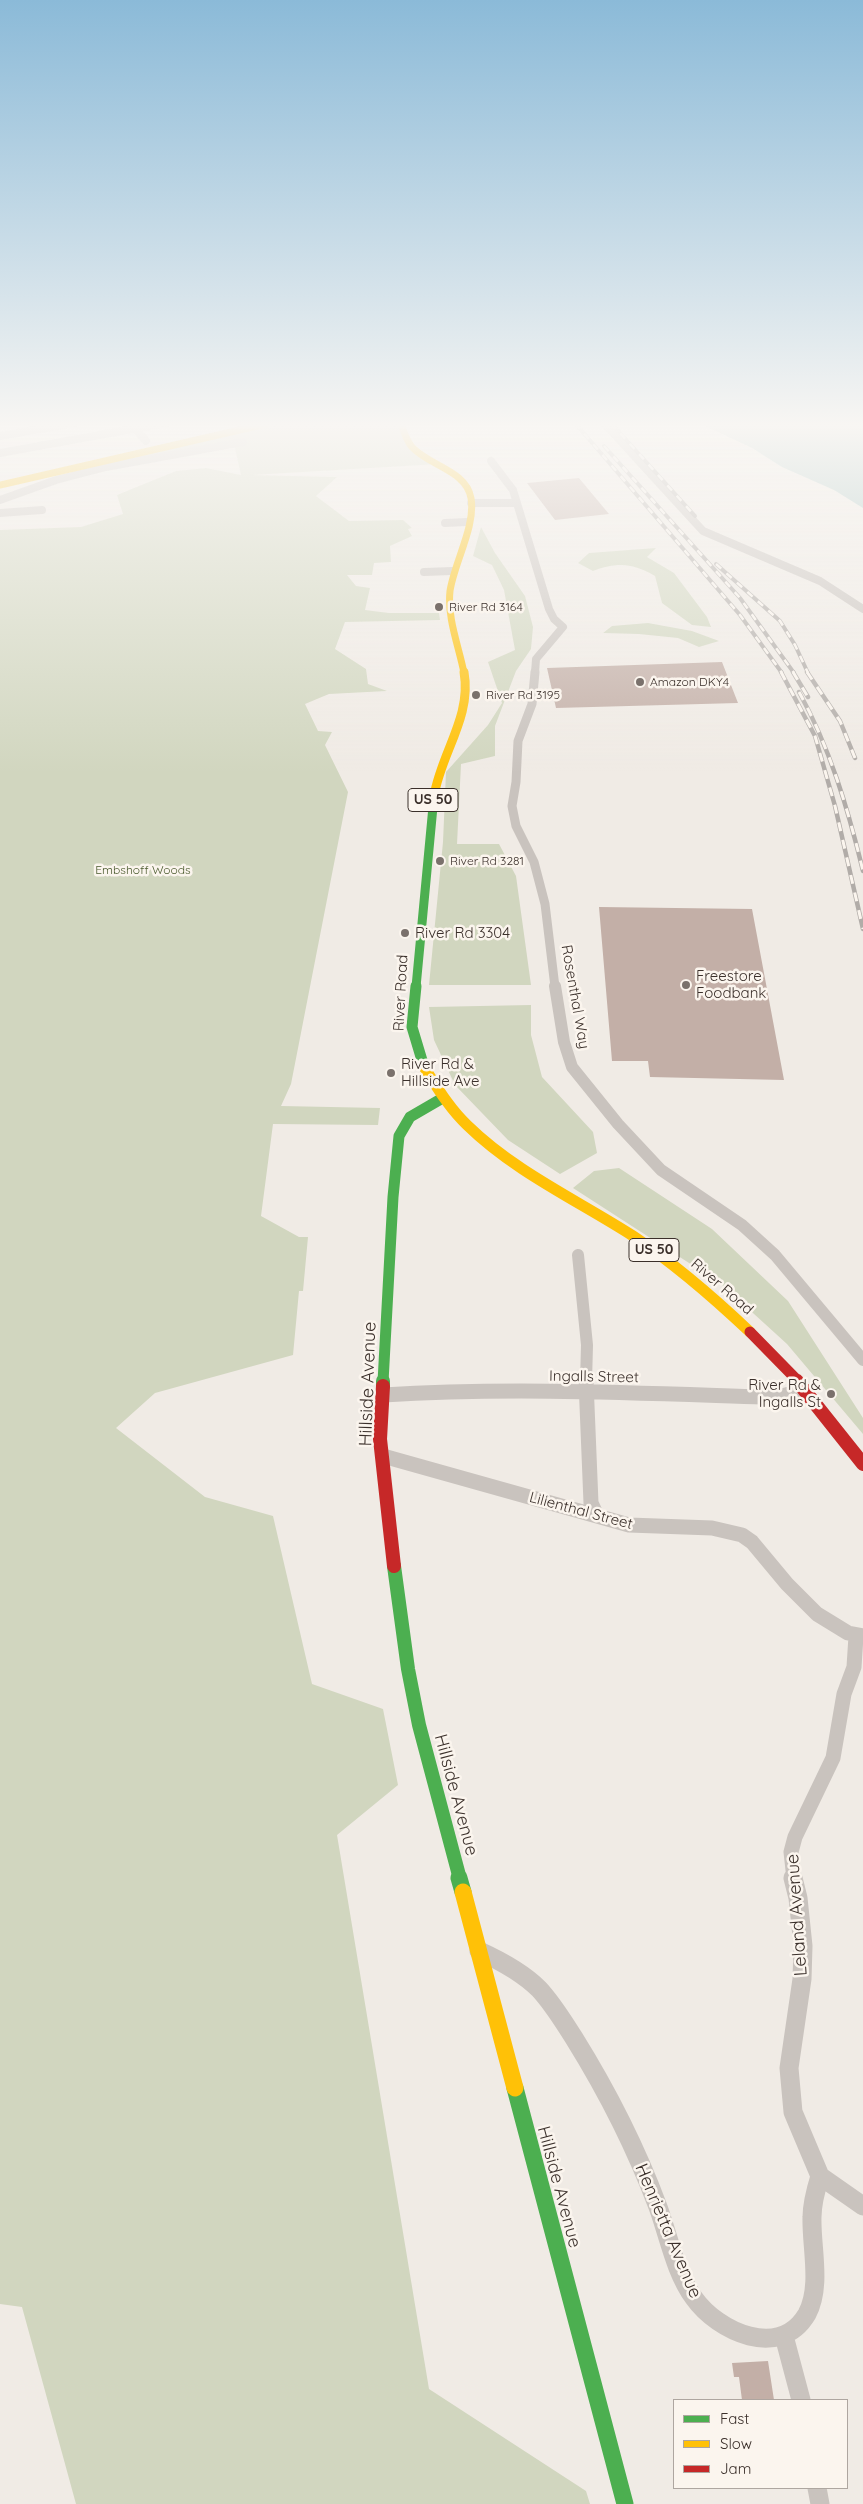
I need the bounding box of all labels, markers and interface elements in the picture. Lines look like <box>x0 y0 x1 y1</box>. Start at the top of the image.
place label: River Rd 3164 <box>449 600 523 614</box>
marker: River Rd 3164 <box>433 601 445 613</box>
place label: Amazon DKY4 <box>650 675 729 689</box>
marker: Amazon DKY4 <box>634 676 646 688</box>
place label: River Rd 3195 <box>486 688 560 702</box>
marker: River Rd 3195 <box>470 689 482 701</box>
road number: US 50 <box>408 788 458 812</box>
place label: River Rd 3281 <box>450 854 524 868</box>
marker: River Rd 3281 <box>434 855 446 867</box>
park label: Embshoff Woods <box>95 863 191 877</box>
place label: River Rd 3304 <box>415 924 510 942</box>
marker: River Rd 3304 <box>399 927 411 939</box>
street label: Rosenthal Way <box>557 944 593 1050</box>
street label: River Road <box>390 954 412 1032</box>
place label: Freestore Foodbank <box>696 967 766 1002</box>
marker: Freestore Foodbank <box>680 979 692 991</box>
place label: River Rd & Hillside Ave <box>401 1055 479 1090</box>
marker: River Rd & Hillside Ave <box>385 1067 397 1079</box>
road number: US 50 <box>629 1238 679 1262</box>
street label: River Road <box>687 1255 757 1319</box>
street label: Hillside Avenue <box>355 1321 381 1447</box>
street label: Ingalls Street <box>549 1367 639 1387</box>
place label: River Rd & Ingalls St <box>748 1376 821 1411</box>
marker: River Rd & Ingalls St <box>825 1388 837 1400</box>
street label: Lilienthal Street <box>527 1489 635 1533</box>
street label: Hillside Avenue <box>429 1732 483 1858</box>
street label: Leland Avenue <box>782 1853 812 1977</box>
street label: Hillside Avenue <box>532 2124 586 2250</box>
street label: Henrietta Avenue <box>630 2160 706 2302</box>
legend <box>673 2399 848 2489</box>
text: Fast <box>720 2409 749 2428</box>
text: Slow <box>720 2434 752 2453</box>
text: Jam <box>720 2459 751 2478</box>

